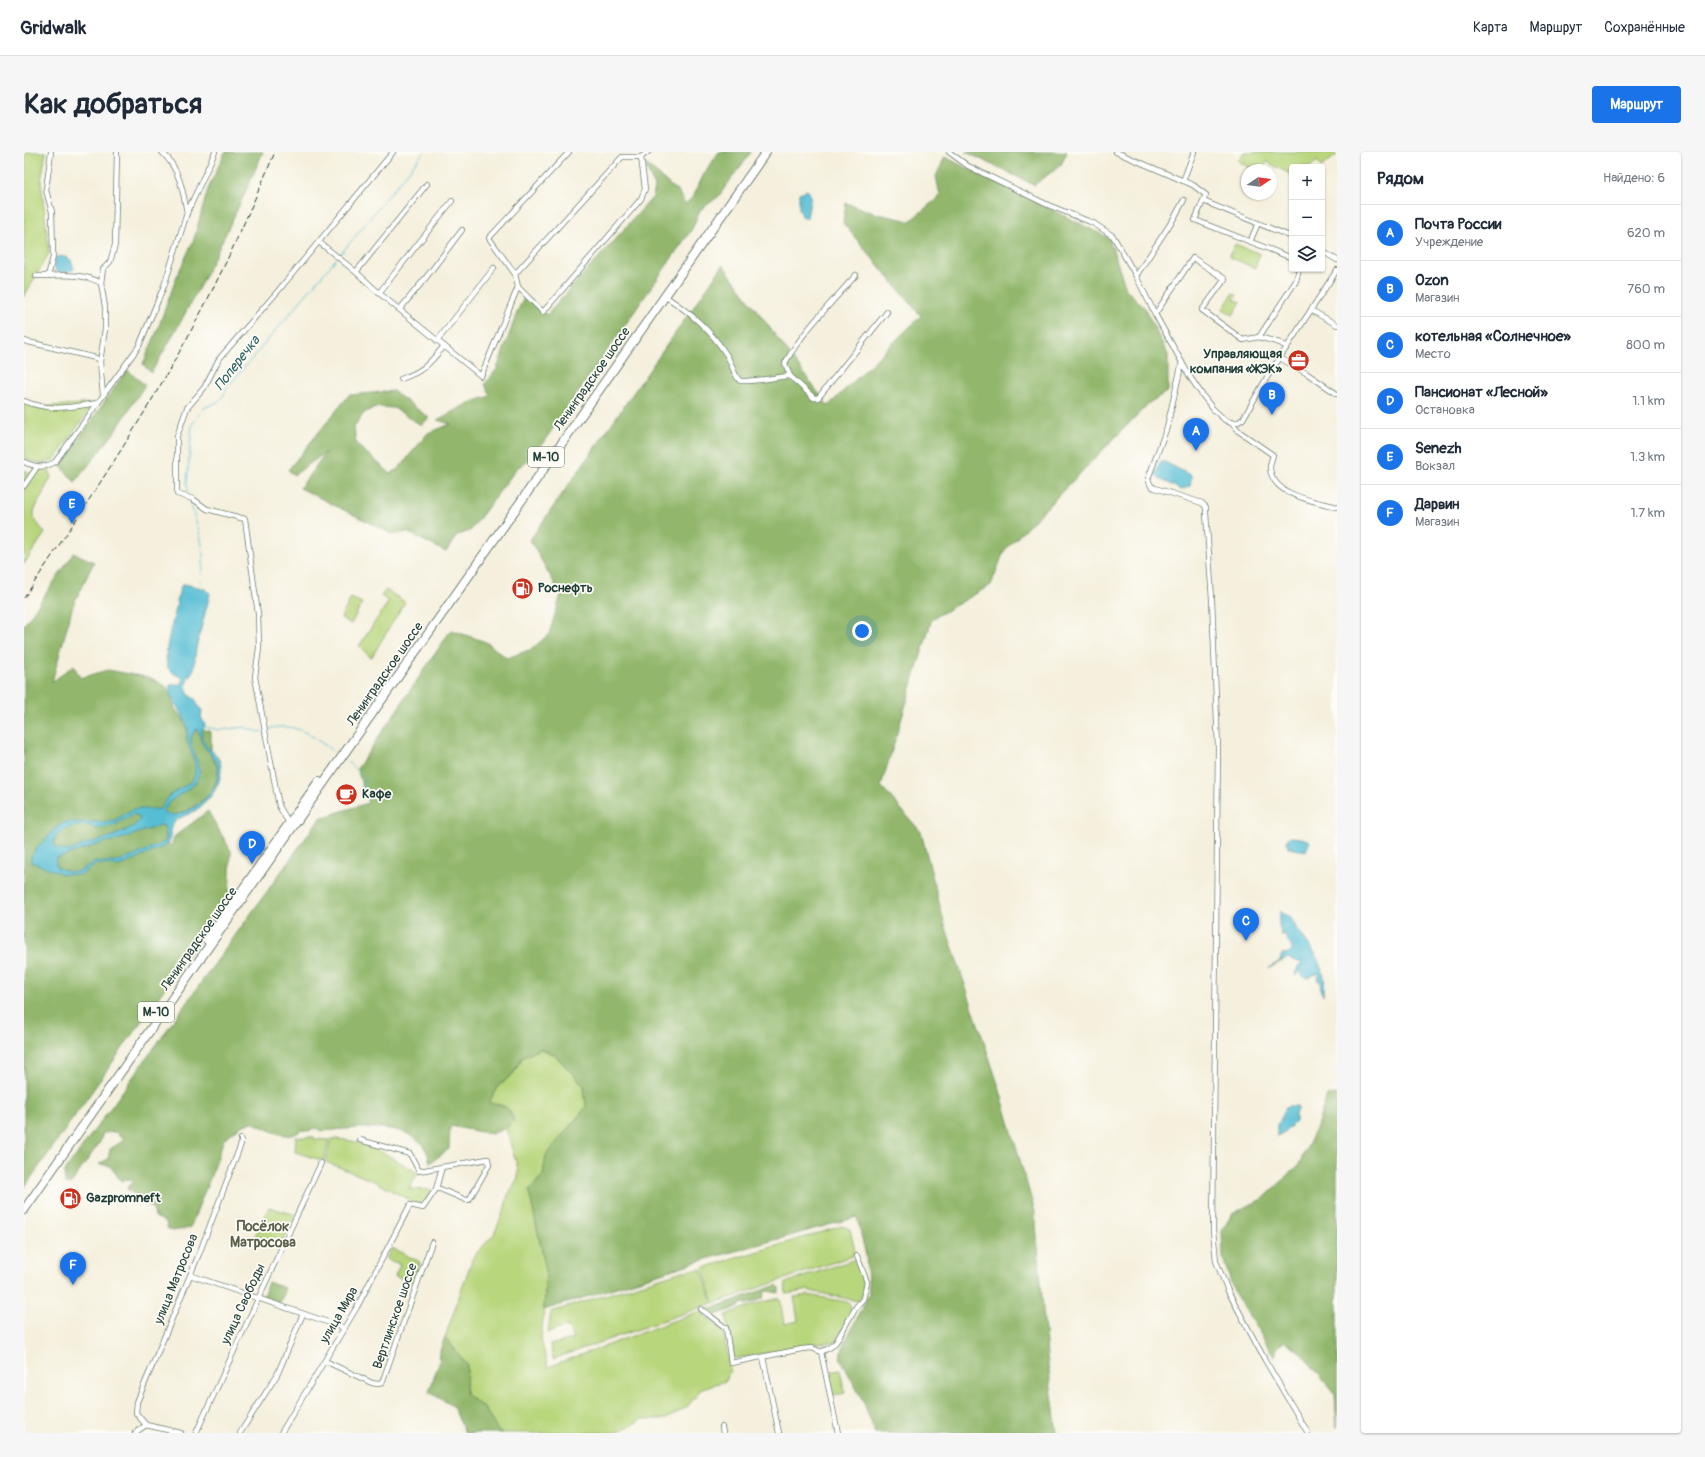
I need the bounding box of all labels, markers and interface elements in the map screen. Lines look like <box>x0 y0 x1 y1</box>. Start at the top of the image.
text: Gridwalk <box>20 16 86 40</box>
text: Карта <box>1473 19 1508 36</box>
text: Маршрут <box>1530 19 1582 36</box>
text: Сохранённые <box>1604 19 1685 36</box>
button: Маршрут <box>1592 86 1681 123</box>
text: Как добраться <box>24 87 202 122</box>
north arrow <box>1241 164 1277 200</box>
map controls <box>1289 164 1325 272</box>
button: + <box>1289 164 1325 200</box>
text: Рядом <box>1377 168 1424 189</box>
text: Найдено: 6 <box>1603 170 1665 186</box>
button: − <box>1289 200 1325 236</box>
text: Почта России <box>1415 215 1501 234</box>
text: A <box>1386 225 1394 241</box>
text: 620 m <box>1627 225 1665 241</box>
text: Учреждение <box>1415 234 1483 250</box>
button: layers <box>1289 236 1325 272</box>
text: Ozon <box>1415 271 1449 290</box>
text: B <box>1386 281 1394 297</box>
text: 760 m <box>1627 281 1665 297</box>
text: Магазин <box>1415 290 1459 306</box>
street label: Ленинградское шоссе <box>550 324 634 435</box>
text: котельная «Солнечное» <box>1415 327 1571 346</box>
water label: Поперечка <box>211 331 264 394</box>
text: C <box>1386 337 1394 353</box>
text: 800 m <box>1626 337 1665 353</box>
place label: Управляющая компания «ЖЭК» <box>1190 346 1282 377</box>
text: Место <box>1415 346 1451 362</box>
office icon: Управляющая компания «ЖЭК» <box>1285 348 1311 374</box>
pin: B <box>1259 382 1285 415</box>
text: Пансионат «Лесной» <box>1415 383 1548 402</box>
text: D <box>1386 393 1394 409</box>
text: 1.1 km <box>1632 393 1665 409</box>
text: Остановка <box>1415 402 1475 418</box>
pin: A <box>1183 418 1209 451</box>
text: Senezh <box>1415 439 1462 458</box>
road number: М-10 <box>528 447 564 467</box>
text: E <box>1387 449 1393 465</box>
text: 1.3 km <box>1630 449 1665 465</box>
text: Вокзал <box>1415 458 1455 474</box>
pin: E <box>59 491 85 524</box>
text: Дарвин <box>1415 495 1460 514</box>
text: F <box>1386 505 1394 521</box>
text: 1.7 km <box>1630 505 1665 521</box>
text: Магазин <box>1415 514 1459 530</box>
fuel station icon: Роснефть <box>510 575 536 601</box>
place label: Роснефть <box>538 580 593 596</box>
street label: Ленинградское шоссе <box>343 619 427 730</box>
your location <box>852 621 872 641</box>
cafe icon: Кафе <box>333 781 359 807</box>
place label: Кафе <box>362 786 392 802</box>
pin: D <box>239 831 265 864</box>
street label: Ленинградское шоссе <box>157 884 241 995</box>
pin: C <box>1233 908 1259 941</box>
road number: М-10 <box>138 1002 174 1022</box>
fuel station icon: Gazpromneft <box>57 1185 83 1211</box>
place label: Gazpromneft <box>86 1190 161 1206</box>
district label: Посёлок Матросова <box>230 1218 296 1251</box>
street label: улица Матросова <box>150 1231 201 1328</box>
pin: F <box>60 1252 86 1285</box>
street label: Вертлинское шоссе <box>369 1260 421 1371</box>
street label: улица Свободы <box>217 1261 269 1348</box>
street label: улица Мира <box>316 1284 362 1347</box>

